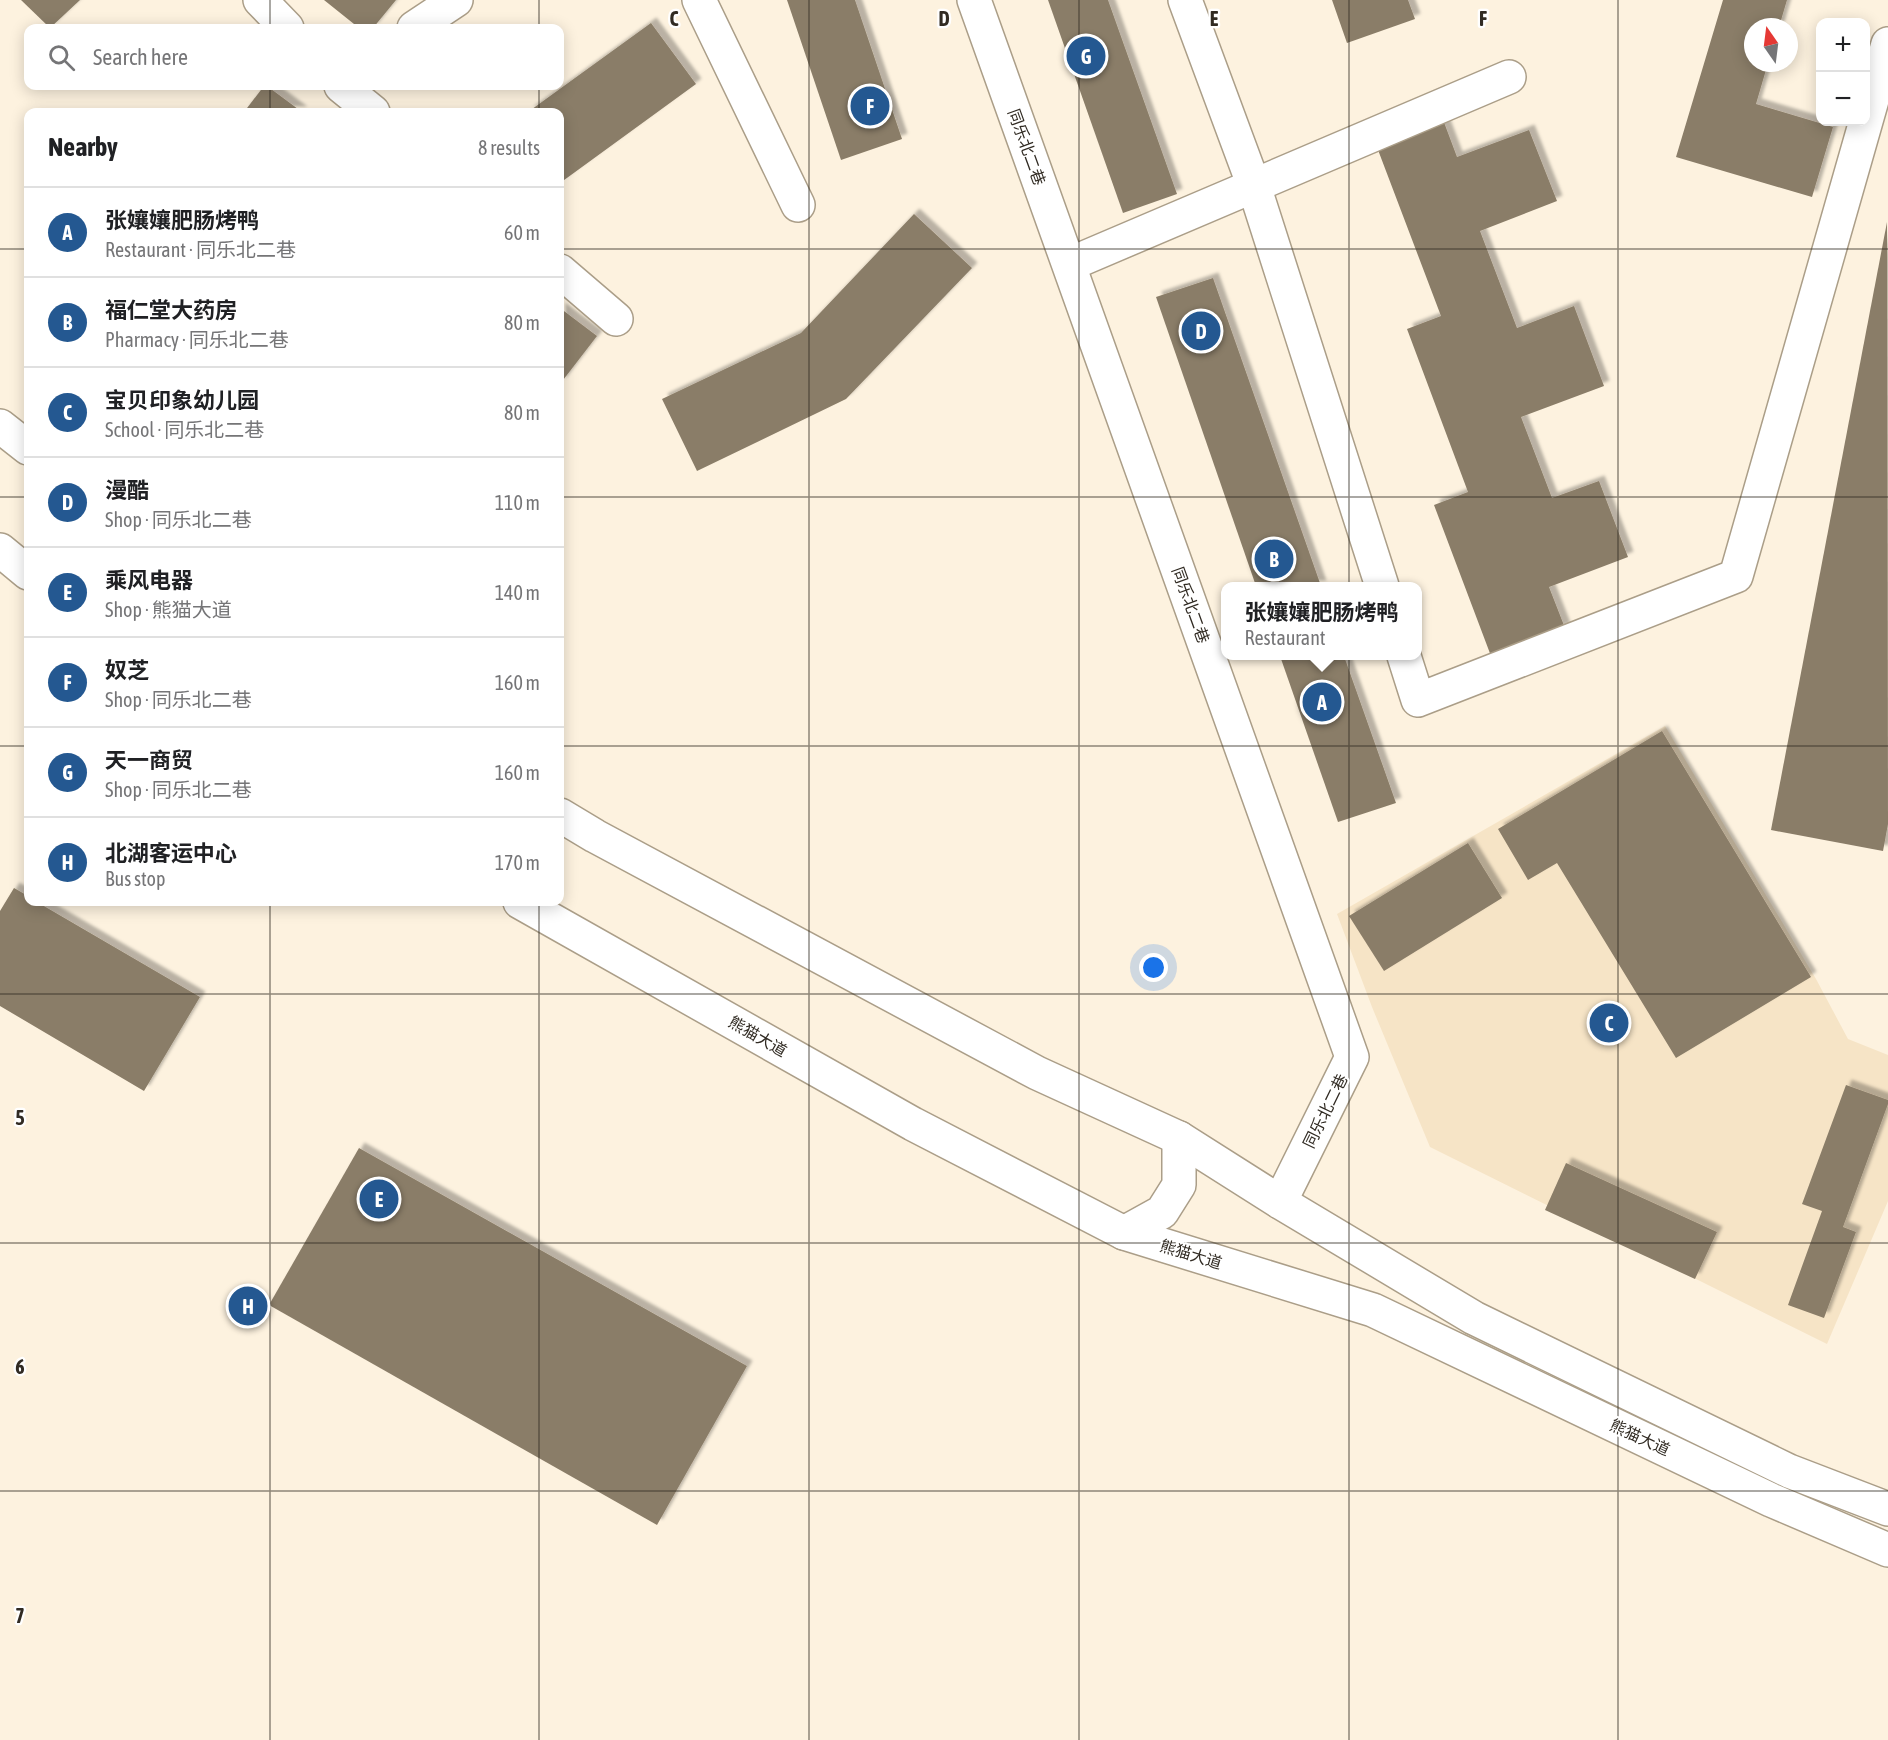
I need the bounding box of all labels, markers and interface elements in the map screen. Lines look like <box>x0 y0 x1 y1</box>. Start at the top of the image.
text: C <box>670 7 679 30</box>
text: D <box>938 7 950 30</box>
text: E <box>1210 7 1219 30</box>
text: F <box>1479 7 1487 30</box>
north arrow <box>1744 18 1798 72</box>
map controls <box>1816 18 1870 126</box>
button: + <box>1816 18 1870 72</box>
search box <box>24 24 564 90</box>
pin: G <box>1066 34 1106 78</box>
icon: search <box>45 41 78 74</box>
text: Search here <box>93 44 188 70</box>
button: − <box>1816 72 1870 126</box>
pin: F <box>850 84 890 128</box>
street label: 同乐北二巷 <box>1005 106 1049 188</box>
text: Nearby <box>48 132 118 162</box>
text: 8 results <box>478 136 540 159</box>
text: 张孃孃肥肠烤鸭 <box>105 207 259 233</box>
text: A <box>63 221 72 244</box>
text: 60 m <box>504 221 540 244</box>
text: Restaurant · 同乐北二巷 <box>105 238 296 261</box>
text: 福仁堂大药房 <box>105 297 237 323</box>
pin: D <box>1182 308 1220 354</box>
text: B <box>63 311 72 334</box>
text: 80 m <box>504 311 540 334</box>
text: Pharmacy · 同乐北二巷 <box>105 328 289 351</box>
text: 宝贝印象幼儿园 <box>105 387 259 413</box>
text: C <box>63 401 72 424</box>
text: 80 m <box>504 401 540 424</box>
text: School · 同乐北二巷 <box>105 418 264 441</box>
text: 漫酷 <box>105 477 149 503</box>
text: D <box>62 491 73 514</box>
text: 110 m <box>495 491 540 514</box>
text: Shop · 同乐北二巷 <box>105 508 252 531</box>
pin: B <box>1254 536 1294 582</box>
street label: 同乐北二巷 <box>1169 564 1213 646</box>
text: 乘风电器 <box>105 567 193 593</box>
text: E <box>63 581 72 604</box>
text: 140 m <box>495 581 540 604</box>
popup <box>1221 582 1422 660</box>
text: Shop · 熊猫大道 <box>105 598 232 621</box>
text: 张孃孃肥肠烤鸭 <box>1244 599 1399 625</box>
text: Restaurant <box>1244 626 1326 649</box>
text: 奴芝 <box>105 657 149 683</box>
text: F <box>63 671 72 694</box>
text: 160 m <box>495 671 540 694</box>
pin: A <box>1302 680 1342 724</box>
text: Shop · 同乐北二巷 <box>105 688 252 711</box>
text: 天一商贸 <box>105 747 193 773</box>
text: G <box>62 761 73 784</box>
text: 160 m <box>495 761 540 784</box>
text: Shop · 同乐北二巷 <box>105 778 252 801</box>
text: 北湖客运中心 <box>105 840 237 866</box>
text: H <box>62 851 73 874</box>
text: 170 m <box>495 851 540 874</box>
text: Bus stop <box>105 867 165 890</box>
your location <box>1139 953 1168 982</box>
pin: C <box>1590 1000 1628 1046</box>
street label: 熊猫大道 <box>726 1012 790 1060</box>
street label: 同乐北二巷 <box>1299 1071 1351 1151</box>
text: 5 <box>15 1106 25 1129</box>
pin: E <box>360 1176 398 1222</box>
street label: 熊猫大道 <box>1158 1236 1224 1272</box>
pin: H <box>228 1284 268 1328</box>
text: 6 <box>15 1355 25 1378</box>
street label: 熊猫大道 <box>1607 1415 1673 1459</box>
text: 7 <box>15 1604 25 1627</box>

